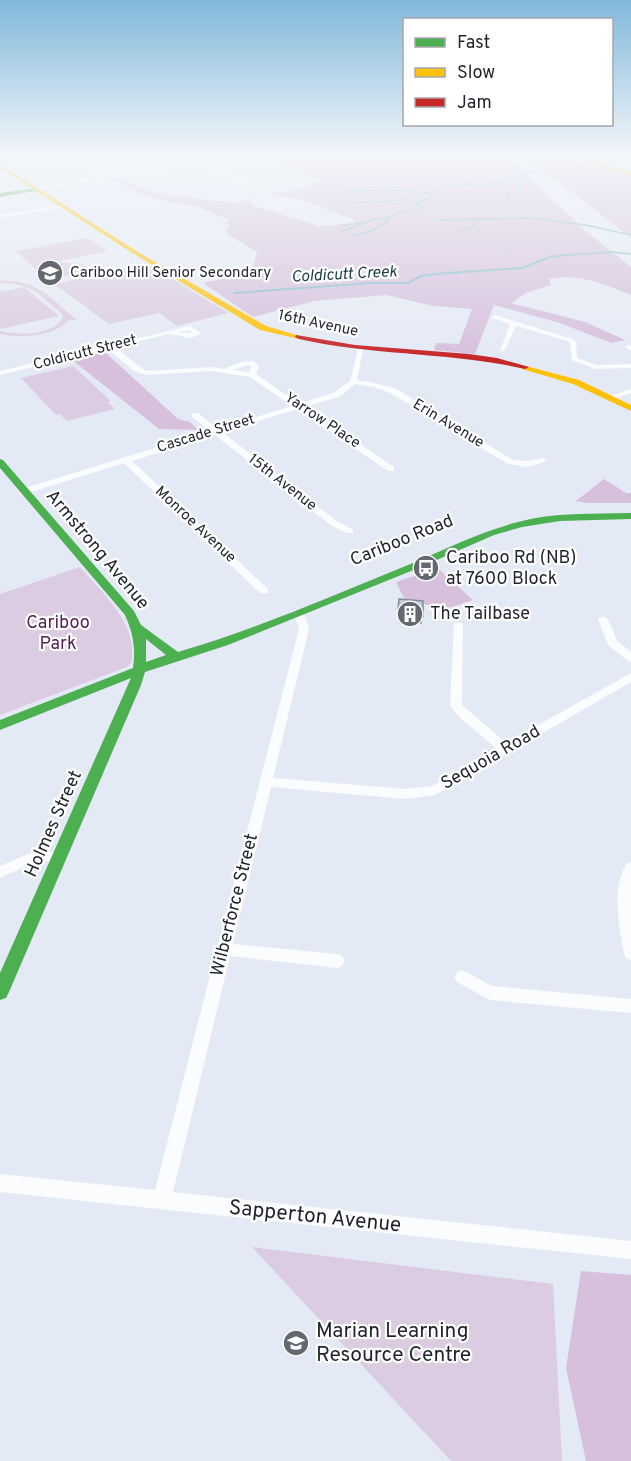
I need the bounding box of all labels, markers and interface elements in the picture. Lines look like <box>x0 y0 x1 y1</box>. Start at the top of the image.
legend <box>403 18 613 126</box>
text: Fast <box>457 32 490 55</box>
text: Slow <box>457 62 495 85</box>
text: Jam <box>457 92 492 115</box>
school or university icon: Cariboo Hill Senior Secondary <box>35 258 65 288</box>
water label: Coldicutt Creek <box>291 262 398 288</box>
place label: Cariboo Hill Senior Secondary <box>70 264 271 283</box>
street label: 16th Avenue <box>276 306 360 342</box>
street label: Coldicutt Street <box>31 331 139 375</box>
street label: Yarrow Place <box>280 389 364 453</box>
street label: Erin Avenue <box>409 395 487 453</box>
street label: Cascade Street <box>155 410 257 458</box>
street label: 15th Avenue <box>244 450 320 516</box>
street label: Monroe Avenue <box>150 483 240 567</box>
street label: Armstrong Avenue <box>40 485 154 615</box>
street label: Cariboo Road <box>347 510 457 572</box>
place label: Cariboo Rd (NB) at 7600 Block <box>446 547 576 591</box>
bus stop icon: Cariboo Rd (NB) at 7600 Block <box>411 553 441 583</box>
building icon: The Tailbase <box>395 599 425 629</box>
place label: The Tailbase <box>430 603 530 626</box>
park label: Cariboo Park <box>26 612 90 656</box>
street label: Sequoia Road <box>437 720 545 796</box>
street label: Holmes Street <box>20 767 88 881</box>
street label: Wilberforce Street <box>206 831 264 979</box>
street label: Sapperton Avenue <box>227 1195 403 1239</box>
place label: Marian Learning Resource Centre <box>316 1318 471 1369</box>
school or university icon: Marian Learning Resource Centre <box>281 1328 311 1358</box>

